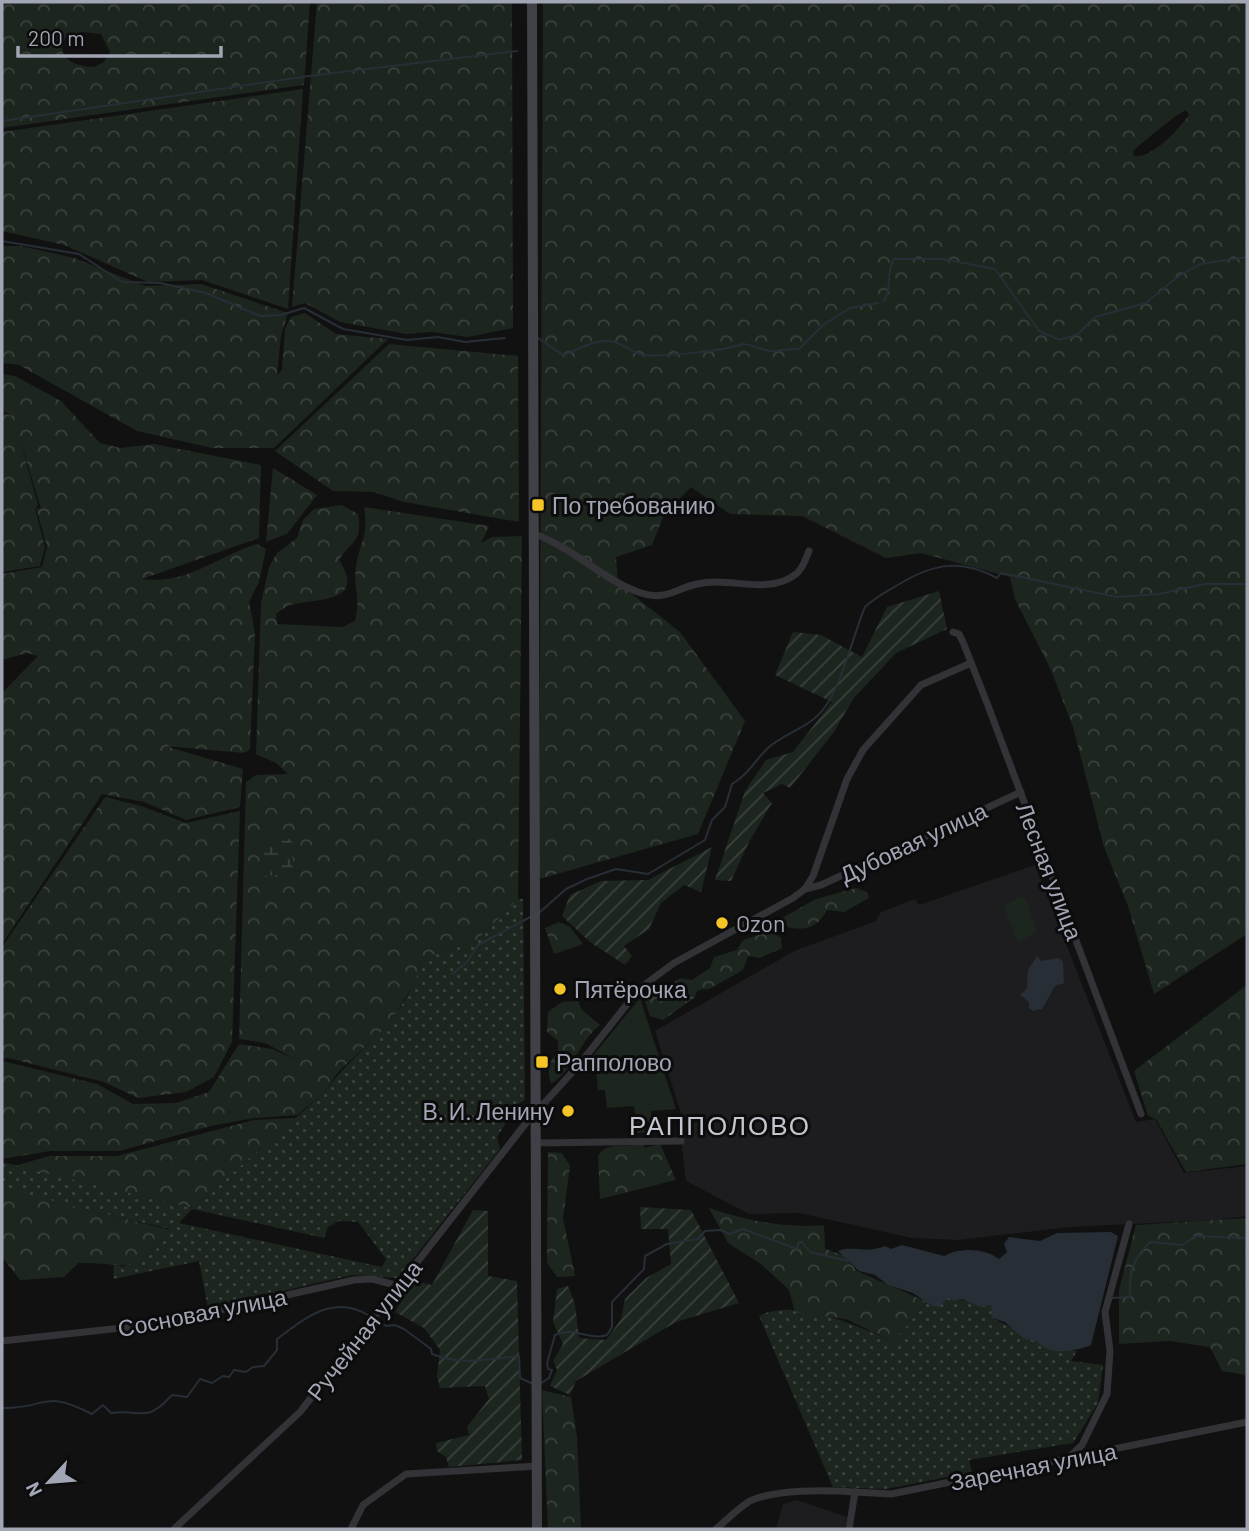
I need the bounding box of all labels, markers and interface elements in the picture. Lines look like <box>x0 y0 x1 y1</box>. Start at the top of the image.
scale bar <box>18 14 220 58</box>
text: 200 m <box>28 25 85 50</box>
place label: По требованию <box>552 491 715 519</box>
marker: По требованию <box>530 497 546 513</box>
street label: Дубовая улица <box>835 796 991 888</box>
street label: Лесная улица <box>1011 798 1089 944</box>
place label: Ozon <box>736 909 785 937</box>
marker: Ozon <box>714 915 730 931</box>
place label: Пятёрочка <box>574 975 687 1003</box>
marker: Пятёрочка <box>552 981 568 997</box>
place label: Рапполово <box>556 1048 672 1076</box>
marker: Рапполово <box>534 1054 550 1070</box>
place label: В. И. Ленину <box>423 1097 554 1125</box>
marker: В. И. Ленину <box>560 1103 576 1119</box>
district label: РАППОЛОВО <box>629 1109 811 1140</box>
street label: Ручейная улица <box>301 1254 428 1406</box>
street label: Сосновая улица <box>115 1282 289 1342</box>
street label: Заречная улица <box>947 1436 1119 1496</box>
north arrow <box>14 1447 84 1517</box>
text: N <box>20 1479 46 1500</box>

